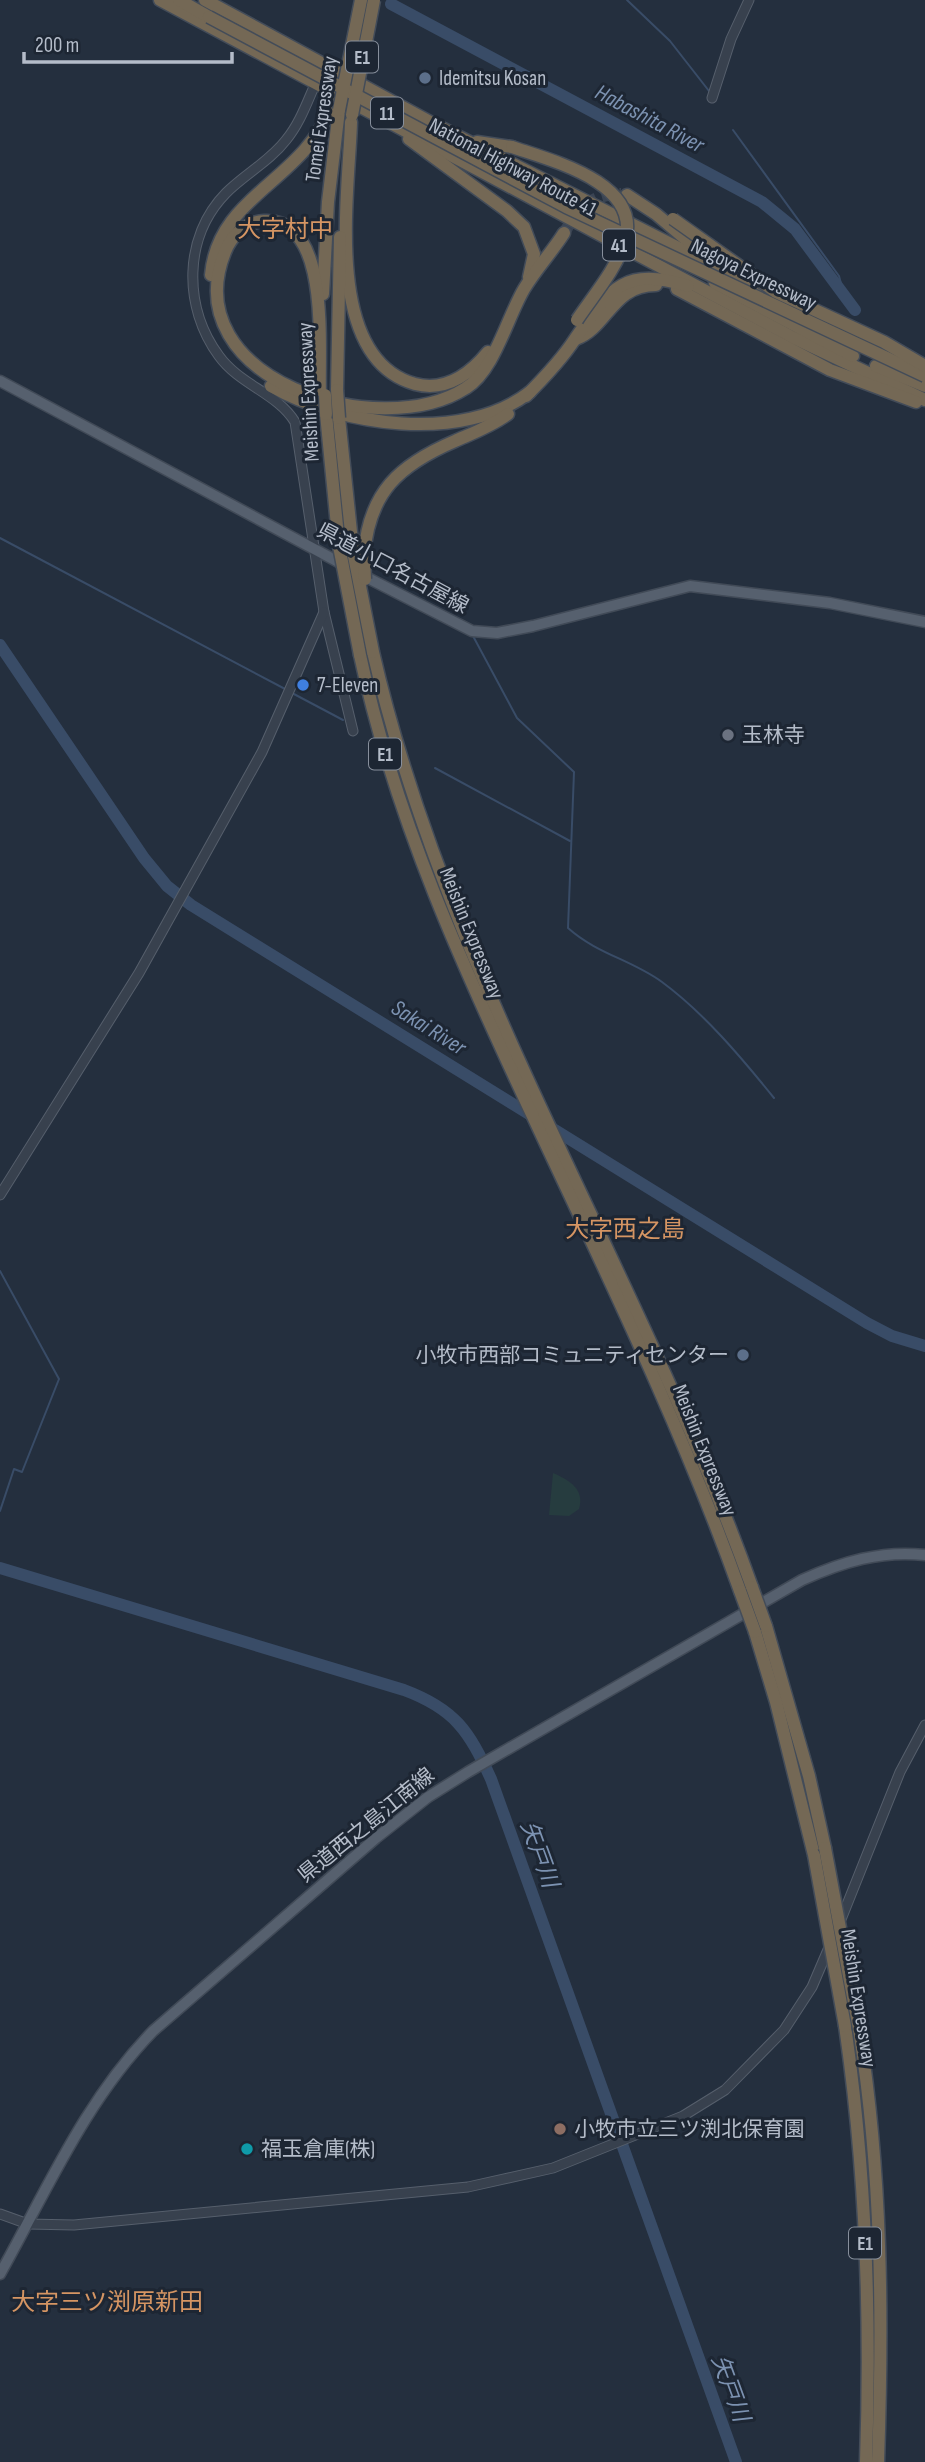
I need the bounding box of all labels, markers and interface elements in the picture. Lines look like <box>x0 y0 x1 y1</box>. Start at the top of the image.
scale bar <box>24 21 233 65</box>
text: 200 m <box>35 33 79 58</box>
road number: E1 <box>346 41 378 72</box>
street label: Tomei Expressway <box>300 55 343 184</box>
place label: Idemitsu Kosan <box>439 66 546 91</box>
marker: Idemitsu Kosan <box>417 70 433 86</box>
water label: Habashita River <box>590 78 710 160</box>
road number: 11 <box>371 97 403 128</box>
street label: National Highway Route 41 <box>425 113 601 222</box>
district label: 大字村中 <box>237 215 333 244</box>
road number: 41 <box>603 230 635 260</box>
street label: Nagoya Expressway <box>687 233 821 316</box>
street label: Meishin Expressway <box>292 322 325 462</box>
street label: 県道小口名古屋線 <box>313 518 473 619</box>
place label: 7-Eleven <box>317 673 378 698</box>
marker: 7-Eleven <box>295 677 311 693</box>
place label: 玉林寺 <box>742 723 805 748</box>
marker: 玉林寺 <box>720 727 736 743</box>
road number: E1 <box>369 738 401 769</box>
street label: Meishin Expressway <box>434 864 509 1002</box>
water label: Sakai River <box>386 994 472 1062</box>
district label: 大字西之島 <box>565 1215 685 1244</box>
place label: 小牧市西部コミュニティセンター <box>415 1343 729 1368</box>
marker: 小牧市西部コミュニティセンター <box>735 1347 751 1363</box>
street label: Meishin Expressway <box>667 1381 742 1519</box>
street label: 県道西之島江南線 <box>293 1763 439 1888</box>
water label: 矢戸川 <box>514 1817 565 1894</box>
street label: Meishin Expressway <box>835 1927 882 2069</box>
place label: 小牧市立三ツ渕北保育園 <box>574 2117 805 2142</box>
marker: 小牧市立三ツ渕北保育園 <box>552 2121 568 2137</box>
place label: 福玉倉庫(株) <box>261 2137 375 2162</box>
marker: 福玉倉庫(株) <box>239 2141 255 2157</box>
road number: E1 <box>849 2228 881 2258</box>
district label: 大字三ツ渕原新田 <box>11 2288 203 2317</box>
water label: 矢戸川 <box>705 2351 756 2428</box>

